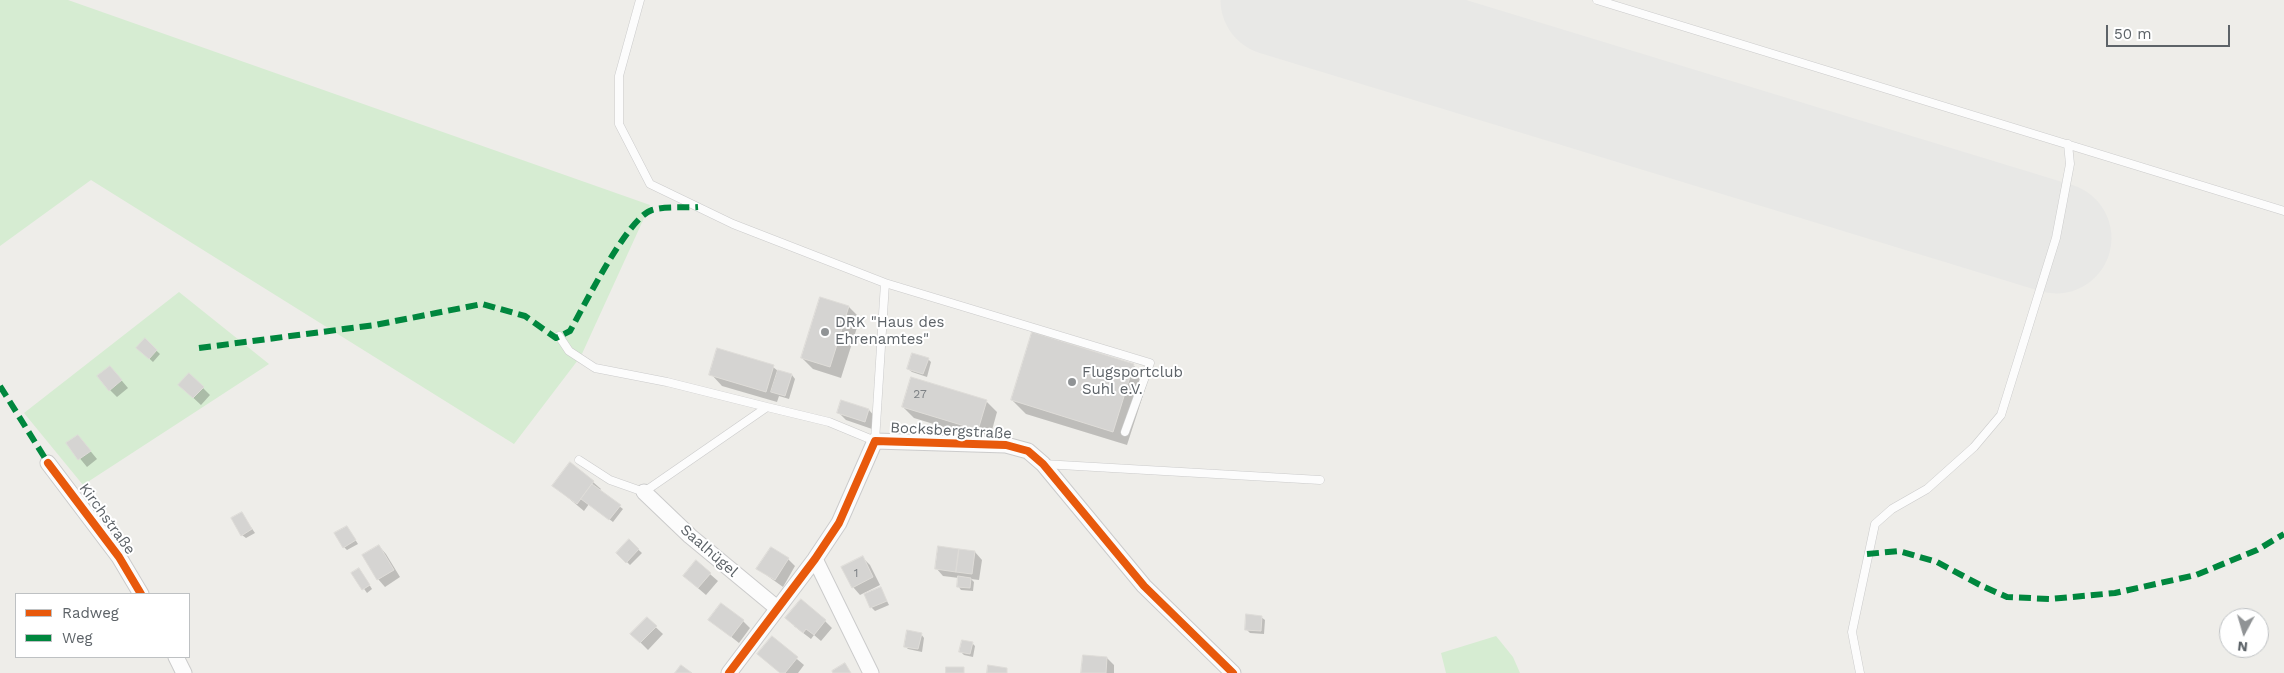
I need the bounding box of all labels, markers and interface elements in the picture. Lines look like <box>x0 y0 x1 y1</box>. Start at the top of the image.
scale bar <box>2109 15 2233 47</box>
text: 50 m <box>2114 25 2151 43</box>
place label: DRK "Haus des Ehrenamtes" <box>835 314 944 349</box>
marker: DRK "Haus des Ehrenamtes" <box>819 326 831 338</box>
place label: Flugsportclub Suhl e.V. <box>1082 364 1183 399</box>
marker: Flugsportclub Suhl e.V. <box>1066 376 1078 388</box>
house number: 27 <box>913 387 927 401</box>
street label: Bocksbergstraße <box>890 419 1012 443</box>
street label: Kirchstraße <box>75 480 139 558</box>
street label: Saalhügel <box>676 521 742 581</box>
house number: 1 <box>854 566 858 580</box>
legend <box>15 593 190 658</box>
text: Radweg <box>62 604 119 622</box>
north arrow <box>2219 608 2269 658</box>
text: Weg <box>62 629 93 647</box>
text: N <box>2237 638 2249 655</box>

